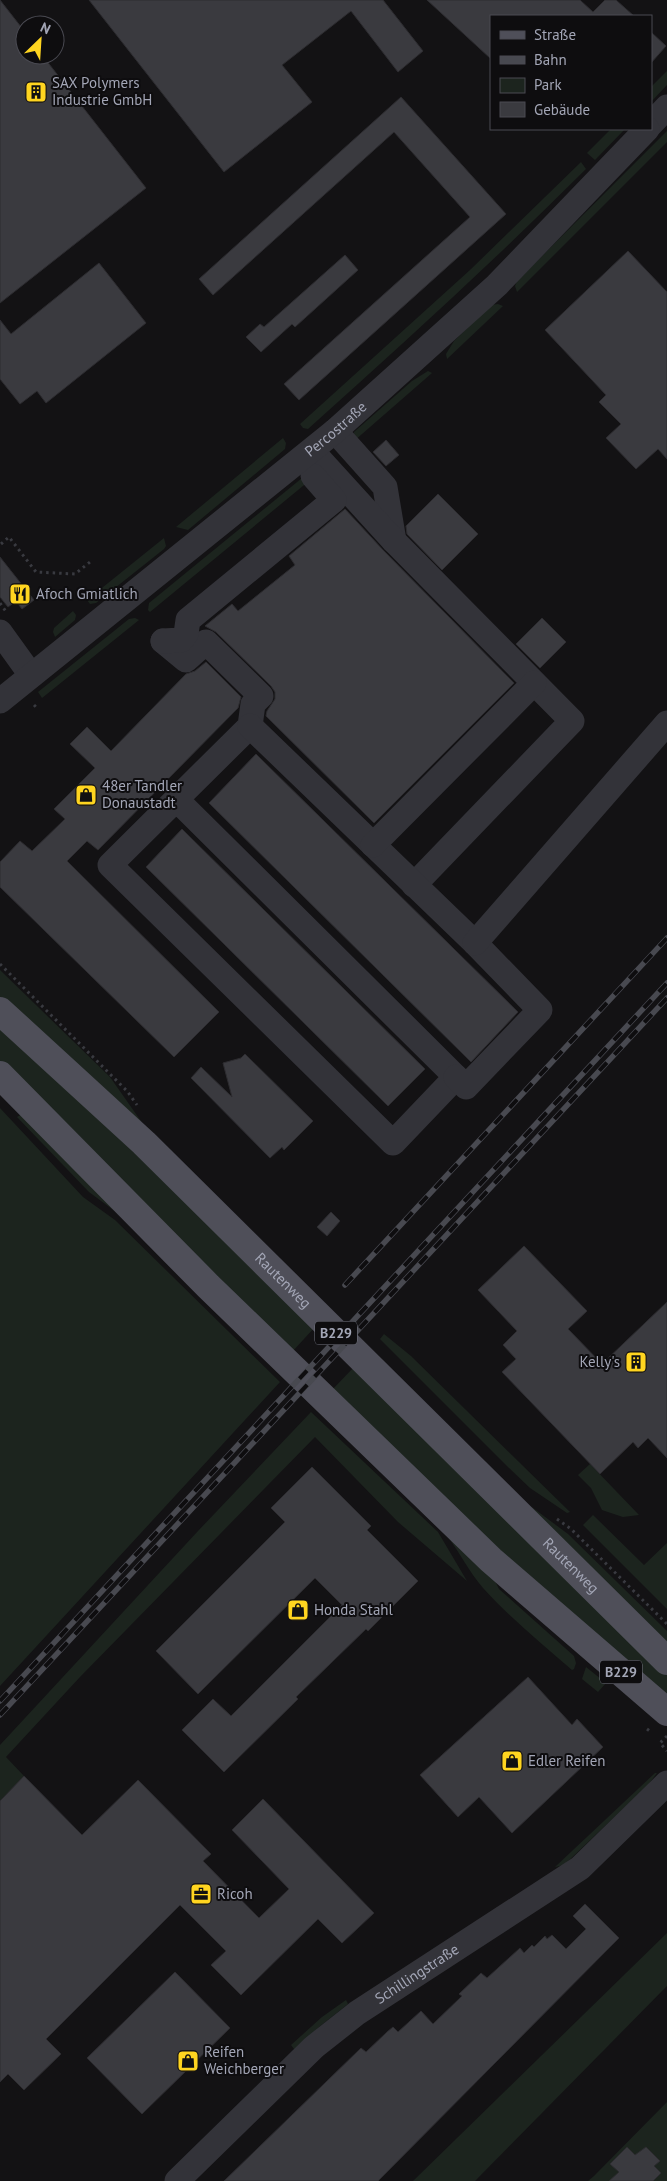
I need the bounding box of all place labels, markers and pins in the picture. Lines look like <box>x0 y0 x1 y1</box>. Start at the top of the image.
place label: SAX Polymers Industrie GmbH <box>52 73 152 109</box>
building icon: SAX Polymers Industrie GmbH <box>24 80 48 104</box>
restaurant icon: Afoch Gmiatlich <box>8 582 32 606</box>
place label: Afoch Gmiatlich <box>36 584 138 603</box>
place label: 48er Tandler Donaustadt <box>102 776 182 812</box>
shop icon: 48er Tandler Donaustadt <box>74 783 98 807</box>
building icon: Kelly's <box>624 1350 648 1374</box>
place label: Kelly's <box>580 1352 620 1371</box>
shop icon: Honda Stahl <box>286 1598 310 1622</box>
place label: Honda Stahl <box>314 1600 394 1619</box>
shop icon: Edler Reifen <box>500 1749 524 1773</box>
place label: Edler Reifen <box>528 1751 606 1770</box>
office icon: Ricoh <box>189 1882 213 1906</box>
place label: Ricoh <box>217 1884 253 1903</box>
place label: Reifen Weichberger <box>204 2042 284 2078</box>
shop icon: Reifen Weichberger <box>176 2049 200 2073</box>

